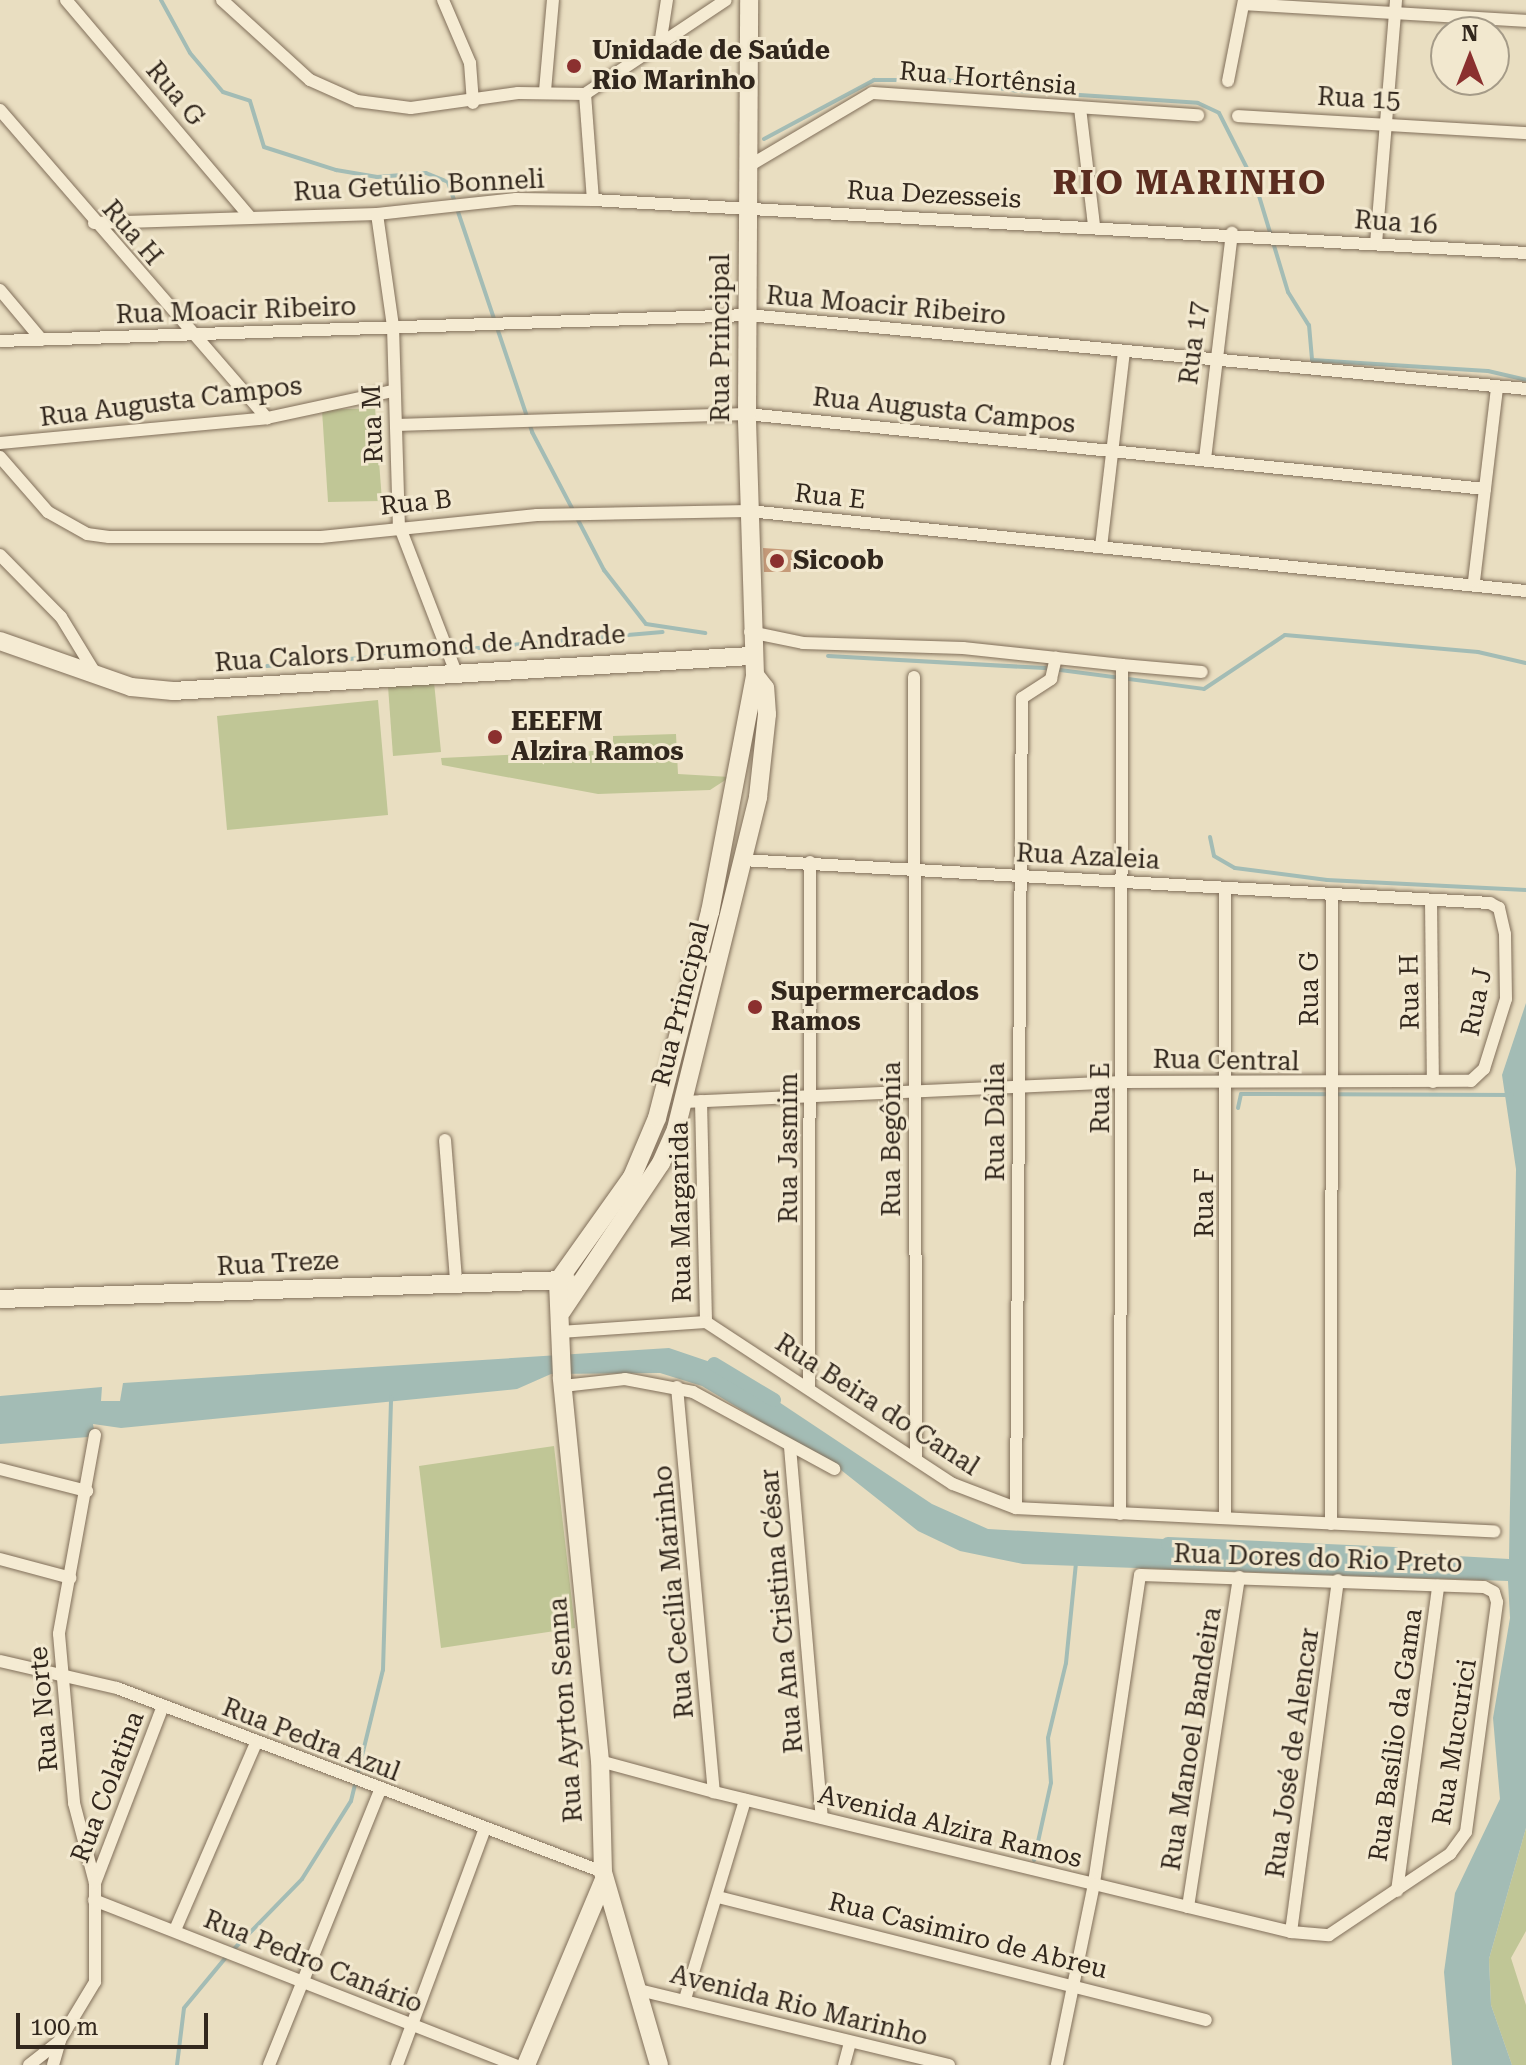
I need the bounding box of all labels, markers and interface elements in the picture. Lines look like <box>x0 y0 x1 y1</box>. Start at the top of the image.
north arrow <box>1430 16 1510 96</box>
text: N <box>1462 21 1478 46</box>
place label: Unidade de Saúde Rio Marinho <box>592 35 830 96</box>
street label: Rua G <box>139 55 211 133</box>
marker: Unidade de Saúde Rio Marinho <box>563 55 585 77</box>
street label: Rua Hortênsia <box>898 56 1078 102</box>
street label: Rua 15 <box>1316 81 1402 117</box>
district label: RIO MARINHO <box>1053 163 1327 203</box>
street label: Rua Getúlio Bonneli <box>293 164 545 208</box>
street label: Rua Dezesseis <box>846 175 1022 215</box>
street label: Rua H <box>95 194 169 272</box>
street label: Rua 16 <box>1353 205 1439 241</box>
street label: Rua Principal <box>705 254 737 422</box>
street label: Rua Moacir Ribeiro <box>765 280 1007 332</box>
street label: Rua Moacir Ribeiro <box>115 291 357 331</box>
street label: Rua 17 <box>1173 300 1215 386</box>
street label: Rua Augusta Campos <box>38 370 304 434</box>
street label: Rua Augusta Campos <box>811 382 1077 440</box>
street label: Rua M <box>356 384 390 464</box>
street label: Rua E <box>793 478 867 516</box>
street label: Rua B <box>379 484 453 522</box>
place label: Sicoob <box>793 545 884 577</box>
marker: Sicoob <box>768 552 786 570</box>
street label: Rua Calors Drumond de Andrade <box>214 619 626 679</box>
place label: EEEFM Alzira Ramos <box>511 706 684 768</box>
marker: EEEFM Alzira Ramos <box>486 728 504 746</box>
street label: Rua Azaleia <box>1015 838 1161 876</box>
street label: Rua Principal <box>645 918 717 1090</box>
street label: Rua G <box>1294 952 1326 1026</box>
street label: Rua H <box>1394 954 1426 1030</box>
street label: Rua J <box>1455 965 1499 1039</box>
place label: Supermercados Ramos <box>771 976 979 1038</box>
marker: Supermercados Ramos <box>746 998 764 1016</box>
street label: Rua Central <box>1152 1044 1300 1078</box>
street label: Rua Begônia <box>876 1061 908 1217</box>
street label: Rua Dália <box>980 1062 1012 1182</box>
street label: Rua E <box>1085 1062 1117 1134</box>
street label: Rua Jasmim <box>773 1073 805 1223</box>
street label: Rua Margarida <box>664 1121 698 1303</box>
street label: Rua F <box>1189 1168 1221 1238</box>
street label: Rua Treze <box>216 1245 340 1283</box>
street label: Rua Beira do Canal <box>769 1328 985 1482</box>
street label: Rua Cecília Marinho <box>647 1464 701 1720</box>
street label: Rua Ana Cristina César <box>754 1467 810 1755</box>
street label: Rua Dores do Rio Preto <box>1173 1538 1463 1580</box>
street label: Rua Ayrton Senna <box>543 1596 589 1824</box>
street label: Rua Manoel Bandeira <box>1156 1605 1228 1873</box>
street label: Rua Basílio da Gama <box>1363 1606 1429 1864</box>
street label: Rua José de Alencar <box>1260 1626 1326 1880</box>
street label: Rua Norte <box>23 1645 65 1773</box>
street label: Rua Mucurici <box>1426 1657 1484 1827</box>
street label: Rua Pedra Azul <box>218 1692 404 1788</box>
street label: Rua Colatina <box>65 1707 151 1867</box>
street label: Avenida Alzira Ramos <box>815 1779 1085 1875</box>
street label: Rua Casimiro de Abreu <box>825 1886 1111 1986</box>
street label: Rua Pedro Canário <box>199 1904 427 2020</box>
street label: Avenida Rio Marinho <box>667 1959 931 2053</box>
scale bar <box>20 1997 212 2047</box>
text: 100 m <box>30 2013 98 2041</box>

